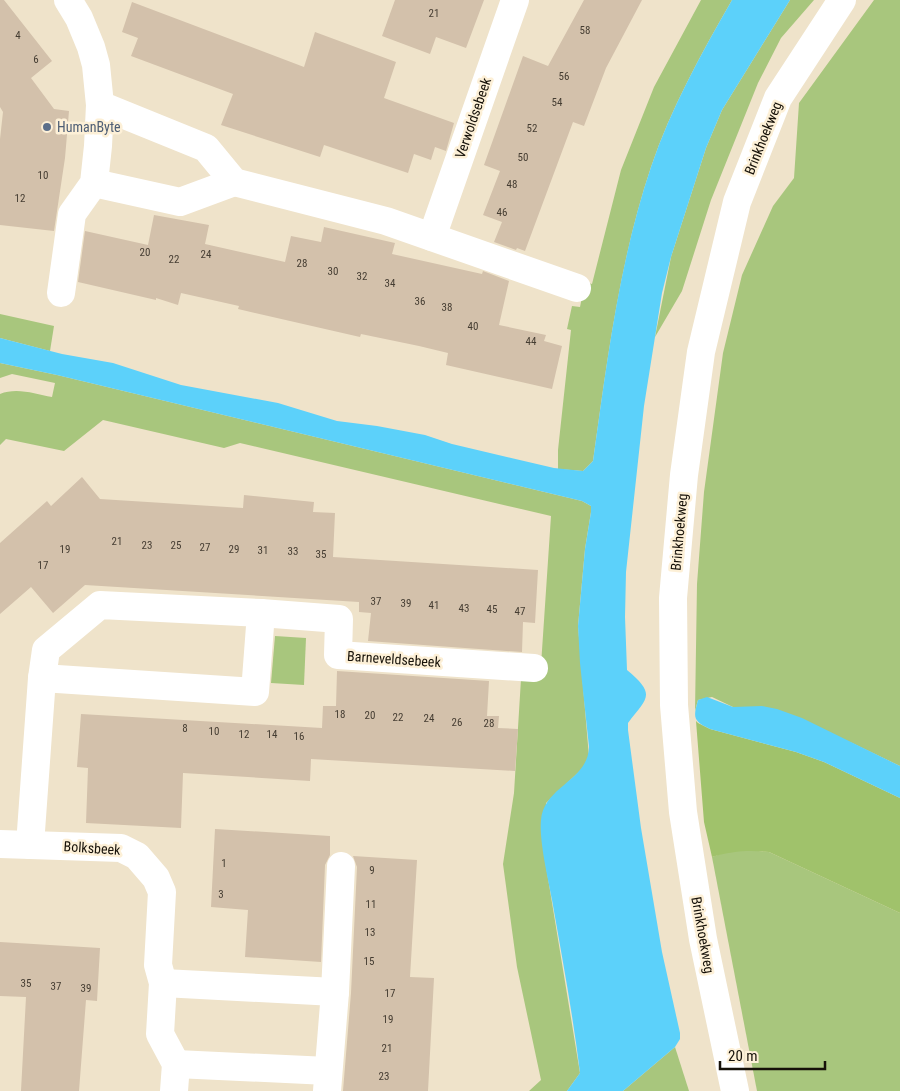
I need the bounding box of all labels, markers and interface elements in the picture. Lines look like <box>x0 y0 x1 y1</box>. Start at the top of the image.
house number: 21 <box>429 7 439 20</box>
house number: 58 <box>580 24 590 37</box>
house number: 4 <box>15 29 21 42</box>
house number: 6 <box>33 53 39 66</box>
house number: 56 <box>559 70 569 83</box>
street label: Verwoldsebeek <box>452 75 494 160</box>
house number: 54 <box>552 96 563 109</box>
street label: Brinkhoekweg <box>741 99 785 177</box>
place label: HumanByte <box>57 119 121 135</box>
marker: HumanByte <box>41 121 53 133</box>
house number: 52 <box>527 122 537 135</box>
house number: 50 <box>518 151 528 164</box>
house number: 10 <box>38 169 48 182</box>
house number: 48 <box>507 178 517 191</box>
house number: 12 <box>15 192 25 205</box>
house number: 46 <box>497 206 507 219</box>
house number: 20 <box>140 246 150 259</box>
house number: 24 <box>201 248 212 261</box>
house number: 22 <box>169 253 179 266</box>
house number: 28 <box>297 257 307 270</box>
house number: 30 <box>328 265 338 278</box>
house number: 32 <box>357 270 367 283</box>
house number: 34 <box>385 277 396 290</box>
house number: 36 <box>415 295 425 308</box>
house number: 38 <box>442 301 452 314</box>
house number: 40 <box>468 320 478 333</box>
house number: 44 <box>526 335 537 348</box>
street label: Brinkhoekweg <box>668 493 690 571</box>
house number: 21 <box>112 535 122 548</box>
house number: 23 <box>142 539 152 552</box>
house number: 25 <box>171 539 181 552</box>
house number: 27 <box>200 541 210 554</box>
house number: 19 <box>60 543 70 556</box>
house number: 29 <box>229 543 239 556</box>
house number: 31 <box>258 544 268 557</box>
house number: 33 <box>288 545 298 558</box>
house number: 35 <box>316 548 326 561</box>
house number: 17 <box>38 559 48 572</box>
house number: 37 <box>371 595 381 608</box>
house number: 39 <box>401 597 411 610</box>
house number: 41 <box>429 599 439 612</box>
house number: 43 <box>459 602 469 615</box>
house number: 45 <box>487 603 497 616</box>
house number: 47 <box>515 605 525 618</box>
street label: Barneveldsebeek <box>347 648 442 670</box>
house number: 18 <box>335 708 345 721</box>
house number: 20 <box>365 709 375 722</box>
house number: 22 <box>393 711 403 724</box>
house number: 24 <box>424 712 435 725</box>
house number: 26 <box>452 716 462 729</box>
house number: 28 <box>484 717 494 730</box>
house number: 8 <box>182 722 188 735</box>
house number: 10 <box>209 725 219 738</box>
house number: 12 <box>239 728 249 741</box>
house number: 14 <box>267 728 278 741</box>
house number: 16 <box>294 730 304 743</box>
street label: Bolksbeek <box>63 838 122 858</box>
house number: 1 <box>221 857 227 870</box>
house number: 9 <box>369 864 375 877</box>
house number: 3 <box>218 888 224 901</box>
street label: Brinkhoekweg <box>688 895 718 975</box>
house number: 11 <box>366 898 376 911</box>
house number: 13 <box>365 926 375 939</box>
house number: 15 <box>364 955 374 968</box>
house number: 35 <box>21 977 31 990</box>
house number: 37 <box>51 980 61 993</box>
house number: 39 <box>81 982 91 995</box>
house number: 17 <box>385 987 395 1000</box>
house number: 19 <box>383 1013 393 1026</box>
scale bar <box>720 1038 825 1070</box>
house number: 21 <box>382 1042 392 1055</box>
text: 20 m <box>728 1047 758 1065</box>
house number: 23 <box>379 1070 389 1083</box>

